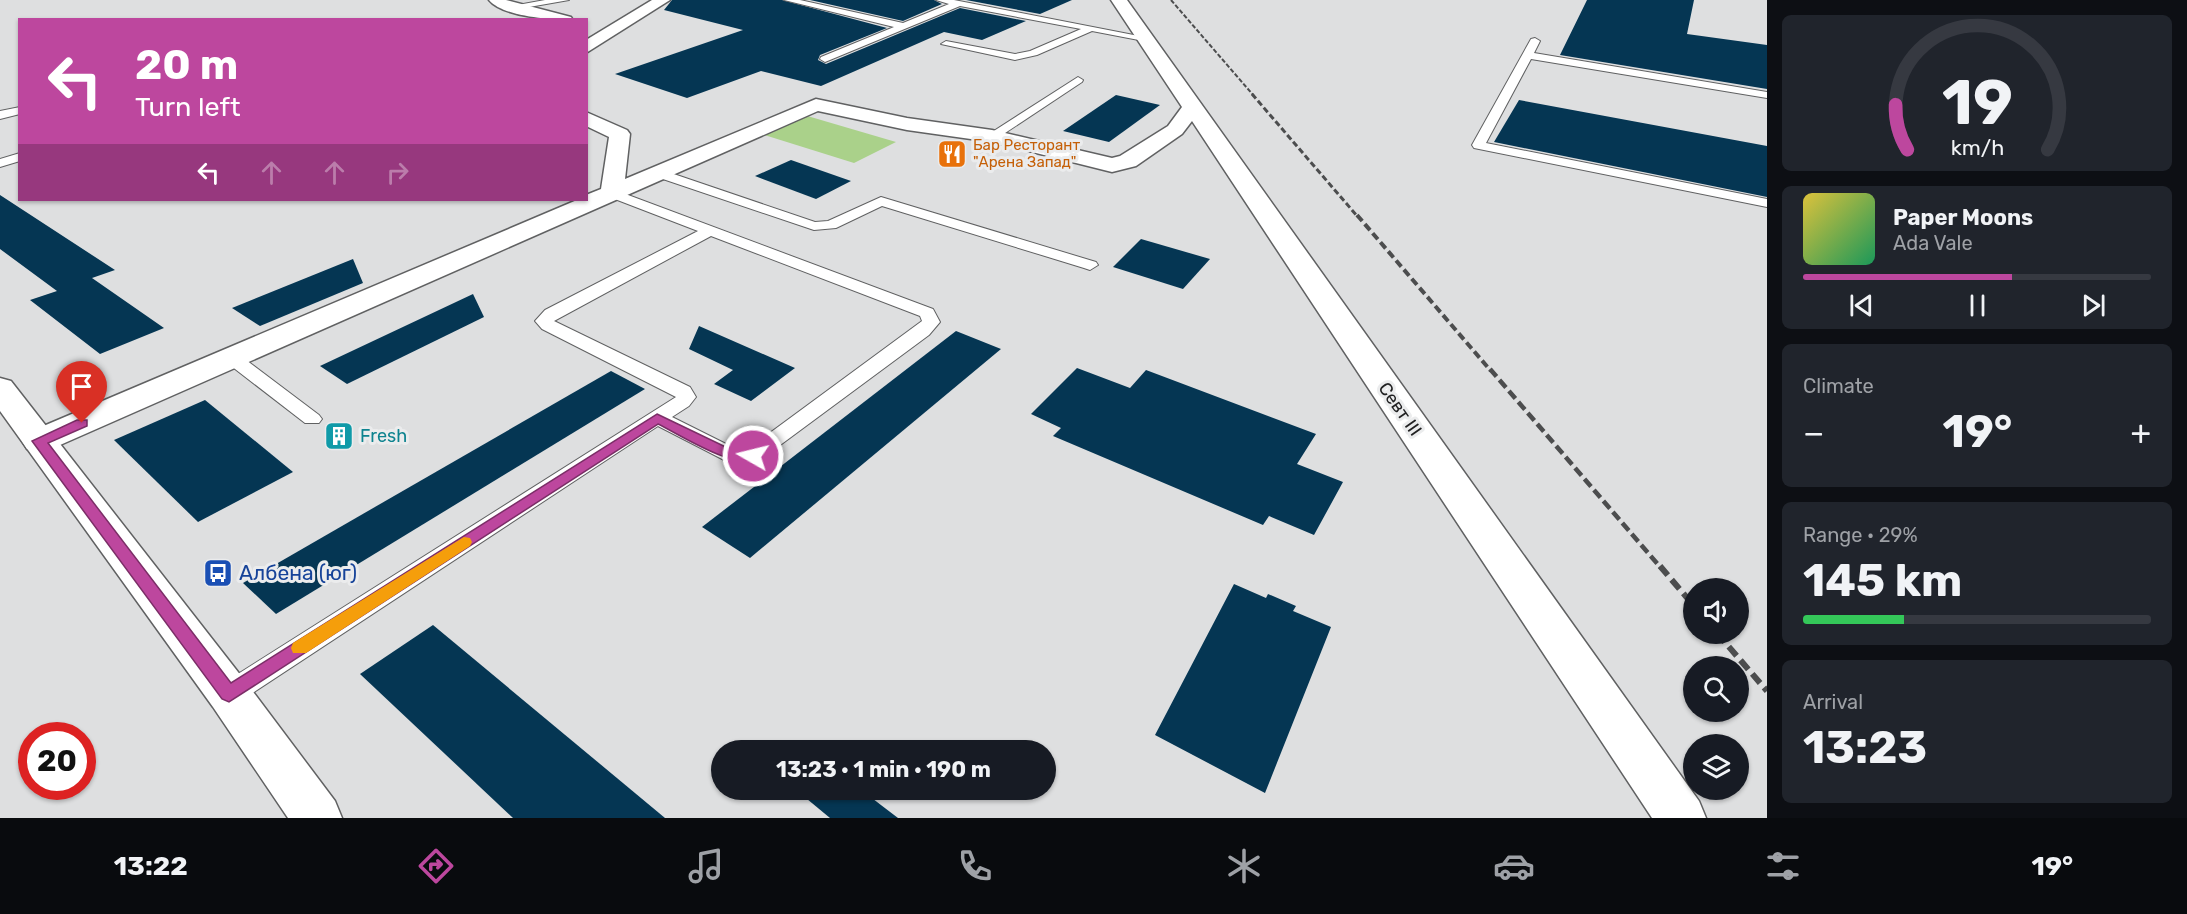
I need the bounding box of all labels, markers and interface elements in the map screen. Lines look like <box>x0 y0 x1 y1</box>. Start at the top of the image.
text: 20 m <box>135 40 238 90</box>
icon: left <box>36 42 114 120</box>
text: 19 <box>1941 66 2013 140</box>
text: Turn left <box>135 91 240 123</box>
text: km/h <box>1950 135 2004 160</box>
place label: Бар Ресторант "Арена Запад" <box>973 136 1080 171</box>
restaurant icon: Бар Ресторант "Арена Запад" <box>936 138 968 170</box>
icon: left <box>192 156 225 189</box>
icon: ahead <box>255 156 288 189</box>
icon: ahead <box>318 156 351 189</box>
icon: right <box>381 156 414 189</box>
text: Paper Moons <box>1893 204 2033 231</box>
text: Ada Vale <box>1893 231 1973 255</box>
icon: previous <box>1845 289 1878 322</box>
icon: pause <box>1961 289 1994 322</box>
icon: next <box>2077 289 2110 322</box>
pin <box>56 361 107 423</box>
icon: arrive <box>65 370 98 403</box>
text: Climate <box>1803 374 1874 398</box>
street label: Севт III <box>1374 378 1426 440</box>
text: 19° <box>1943 405 2012 458</box>
text: − <box>1803 413 1824 452</box>
text: + <box>2130 413 2151 452</box>
building icon: Fresh <box>323 420 355 452</box>
position arrow <box>721 424 785 488</box>
place label: Fresh <box>360 425 407 447</box>
text: Range · 29% <box>1803 523 1918 547</box>
text: 145 km <box>1803 554 1962 607</box>
bus stop icon: Албена (юг) <box>202 557 234 589</box>
place label: Албена (юг) <box>239 560 357 585</box>
map controls <box>1683 578 1749 800</box>
button: sound <box>1683 578 1749 644</box>
button: search <box>1683 656 1749 722</box>
text: Arrival <box>1803 690 1863 714</box>
text: 13:23 <box>1803 721 1927 774</box>
speed limit sign: 20 <box>18 722 96 800</box>
button: layers <box>1683 734 1749 800</box>
text: 13:23 · 1 min · 190 m <box>776 756 991 783</box>
icon: directions <box>415 845 457 887</box>
icon: music <box>685 845 727 887</box>
icon: phone <box>954 845 996 887</box>
icon: climate <box>1223 845 1265 887</box>
icon: car <box>1493 845 1535 887</box>
icon: filters <box>1762 845 1804 887</box>
text: 13:22 <box>114 850 188 882</box>
text: 19° <box>2031 850 2073 882</box>

